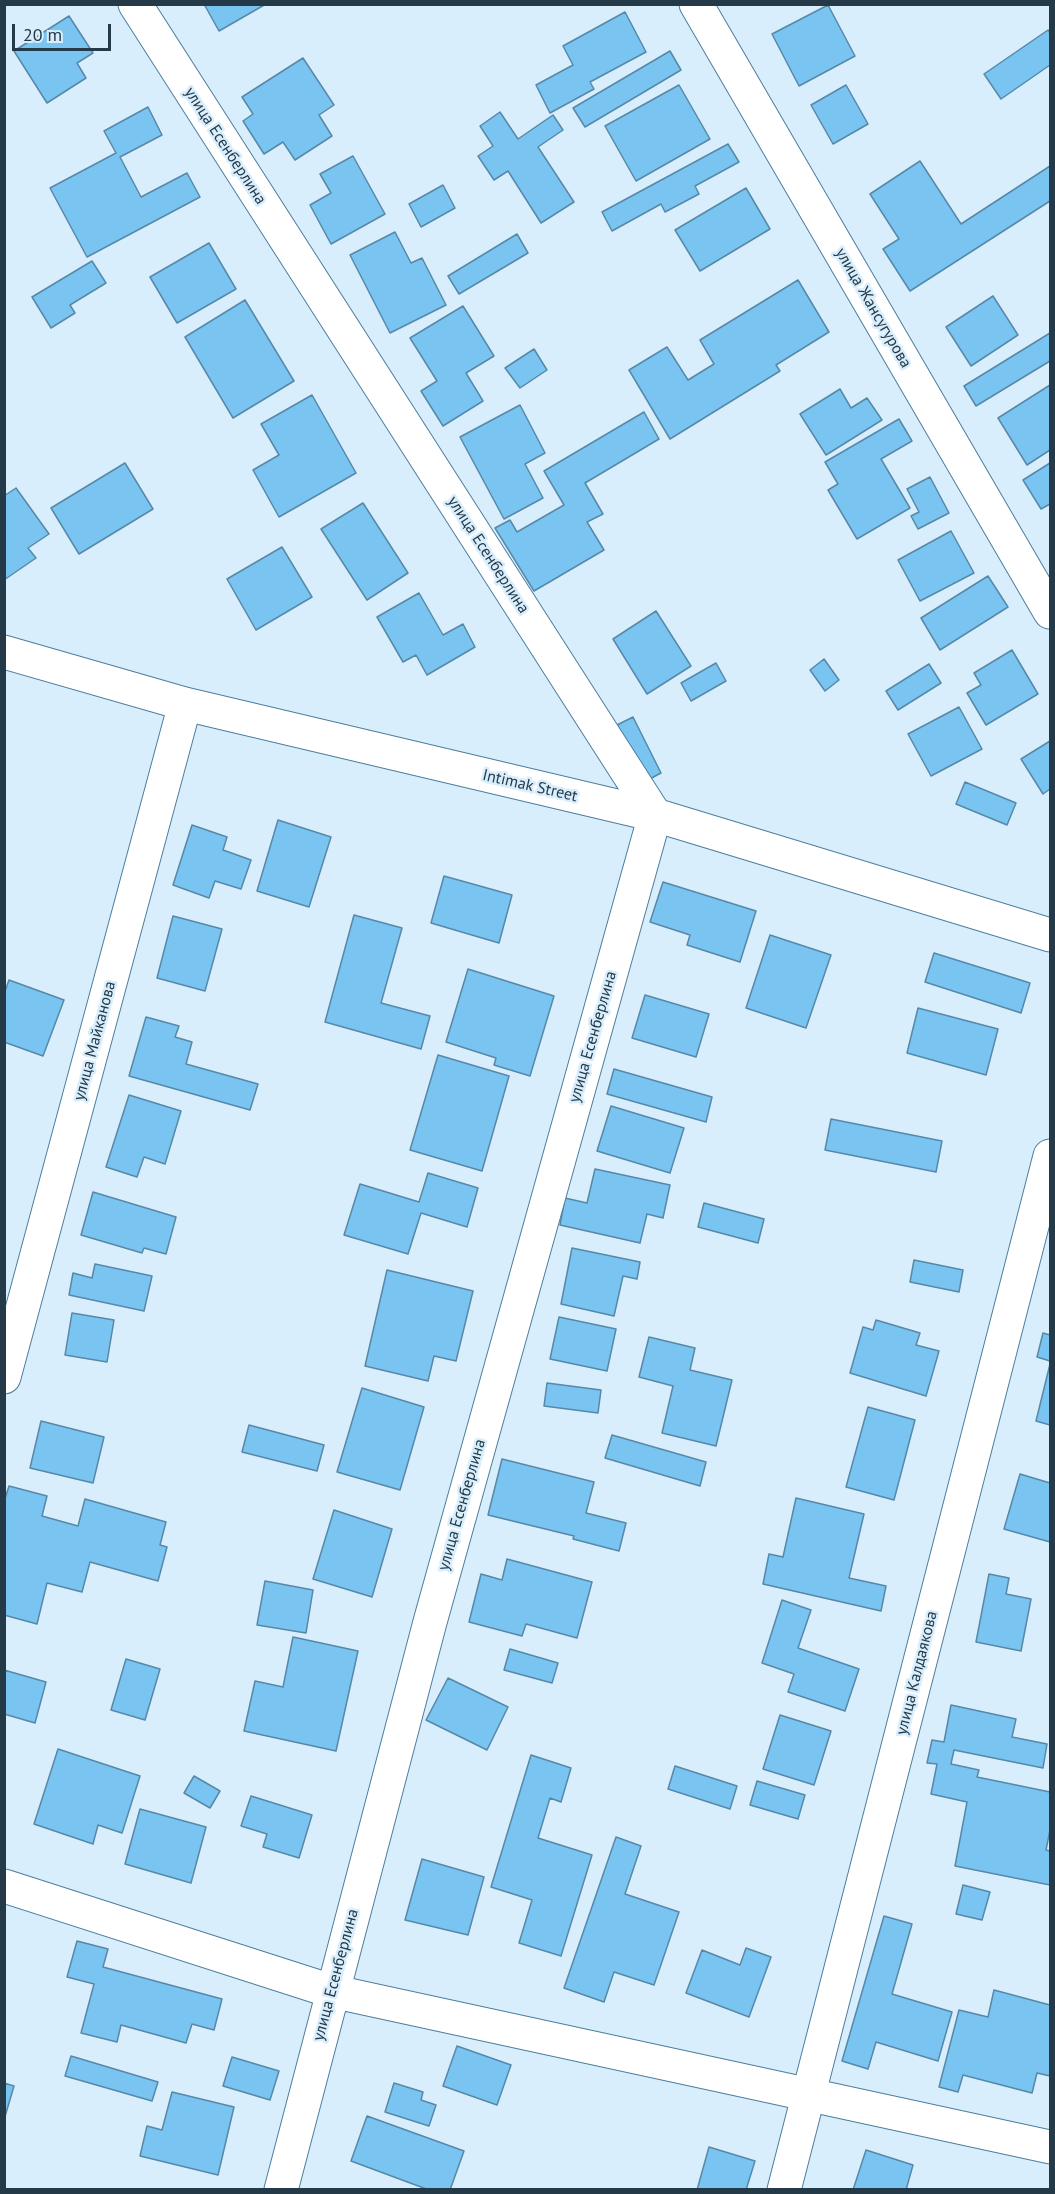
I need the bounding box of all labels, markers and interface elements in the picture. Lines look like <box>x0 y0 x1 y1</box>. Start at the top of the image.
scale bar <box>15 12 114 50</box>
text: 20 m <box>23 23 62 46</box>
street label: улица Есенберлина <box>180 84 270 208</box>
street label: улица Жансугурова <box>831 245 915 371</box>
street label: улица Есенберлина <box>443 493 533 617</box>
street label: Intimak Street <box>481 766 579 806</box>
street label: улица Есенберлина <box>565 969 621 1105</box>
street label: улица Майканова <box>70 979 120 1103</box>
street label: улица Есенберлина <box>434 1437 490 1573</box>
street label: улица Калдаякова <box>892 1609 942 1737</box>
street label: улица Есенберлина <box>309 1907 363 2043</box>

